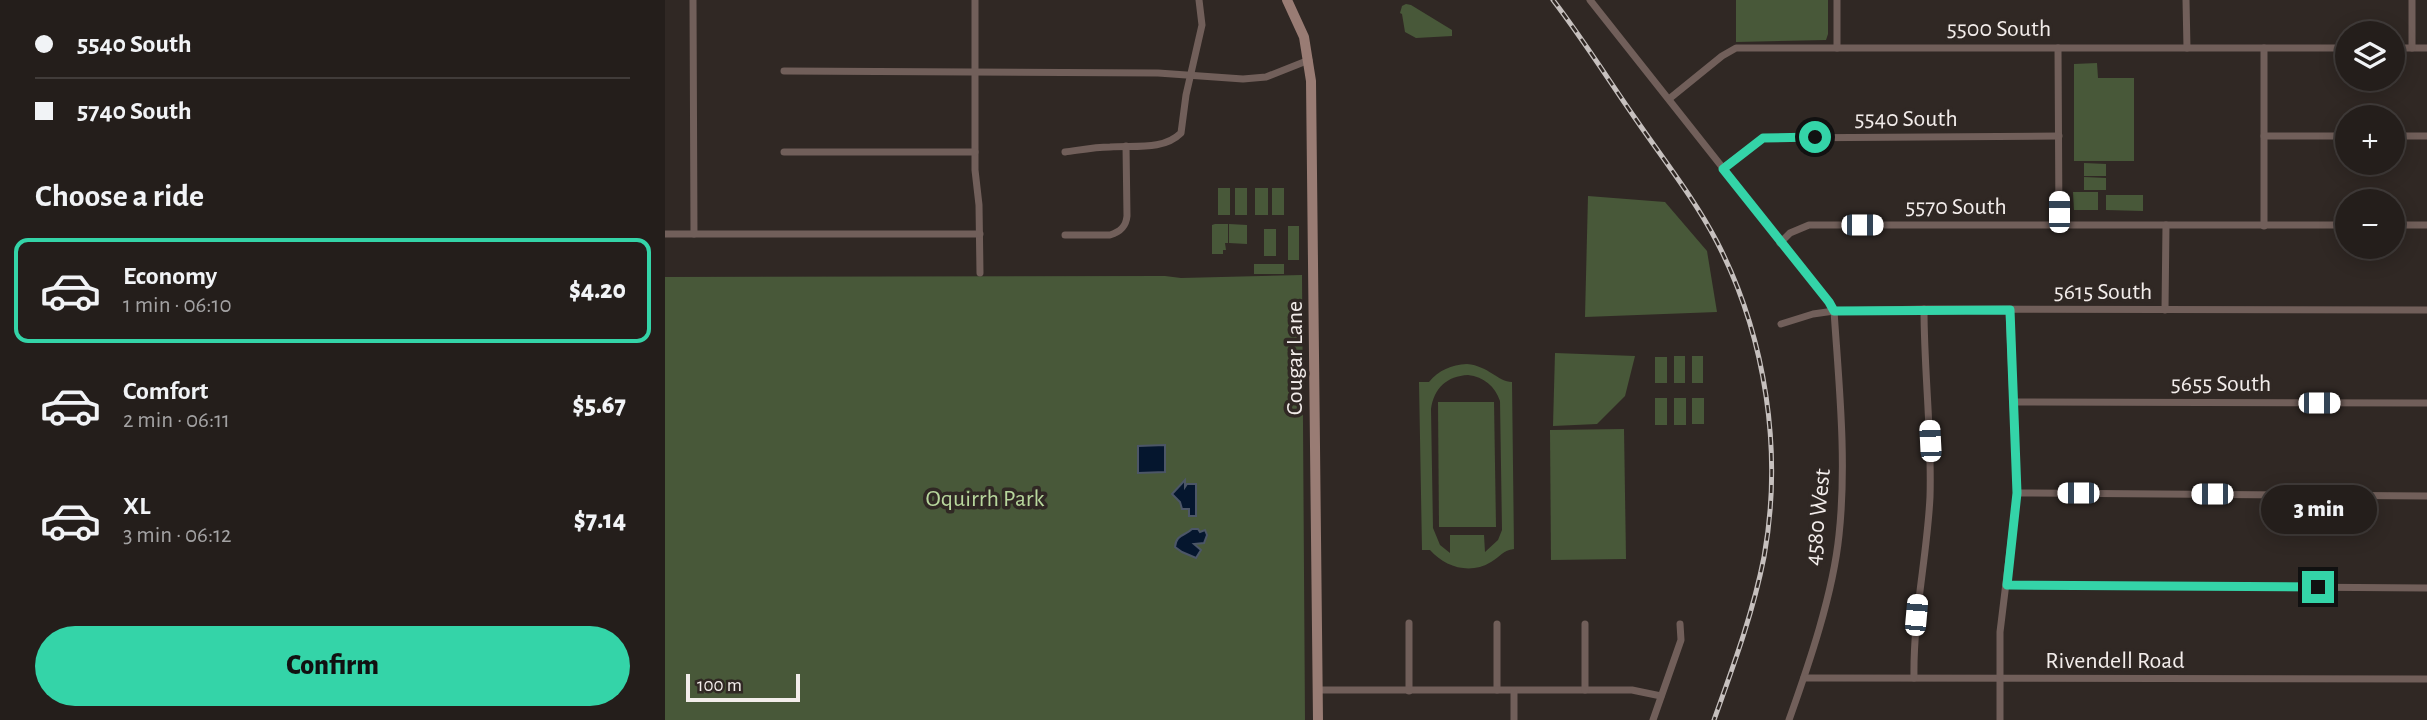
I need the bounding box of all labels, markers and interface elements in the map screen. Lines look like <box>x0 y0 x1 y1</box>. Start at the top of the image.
street label: 5500 South <box>1947 17 2051 41</box>
map controls <box>2335 21 2405 259</box>
button: layers <box>2335 21 2405 91</box>
text: 5540 South <box>77 31 192 57</box>
text: 5740 South <box>77 98 192 124</box>
button: + <box>2335 105 2405 175</box>
street label: 5540 South <box>1854 107 1958 131</box>
route start <box>1799 121 1831 153</box>
text: Choose a ride <box>35 180 204 212</box>
button: − <box>2335 189 2405 259</box>
car <box>2049 191 2070 233</box>
street label: 5570 South <box>1905 195 2007 219</box>
car <box>1842 215 1884 236</box>
icon: car <box>39 259 102 322</box>
text: Economy <box>123 263 217 289</box>
text: $4.20 <box>569 277 626 303</box>
street label: 5615 South <box>2054 280 2152 304</box>
text: 1 min · 06:10 <box>123 294 232 317</box>
street label: Cougar Lane <box>1283 301 1307 415</box>
street label: 5655 South <box>2171 372 2271 396</box>
icon: car <box>39 374 102 437</box>
text: Comfort <box>123 378 208 404</box>
text: $5.67 <box>573 392 626 418</box>
car <box>2299 393 2341 414</box>
text: 2 min · 06:11 <box>123 409 230 432</box>
car <box>1919 419 1942 463</box>
street label: 4580 West <box>1801 467 1835 567</box>
car <box>2058 483 2100 504</box>
car <box>2192 484 2234 505</box>
callout: 3 min <box>2260 486 2376 534</box>
park label: Oquirrh Park <box>926 487 1045 511</box>
icon: car <box>39 489 102 552</box>
text: XL <box>123 493 150 519</box>
text: 3 min <box>2294 498 2344 521</box>
text: $7.14 <box>574 507 626 533</box>
text: 3 min · 06:12 <box>123 524 232 547</box>
route end <box>2302 571 2334 603</box>
car <box>1904 593 1929 637</box>
button: Confirm <box>35 626 630 706</box>
street label: Rivendell Road <box>2045 649 2185 673</box>
scale bar <box>686 671 800 703</box>
text: 100 m <box>697 676 742 695</box>

